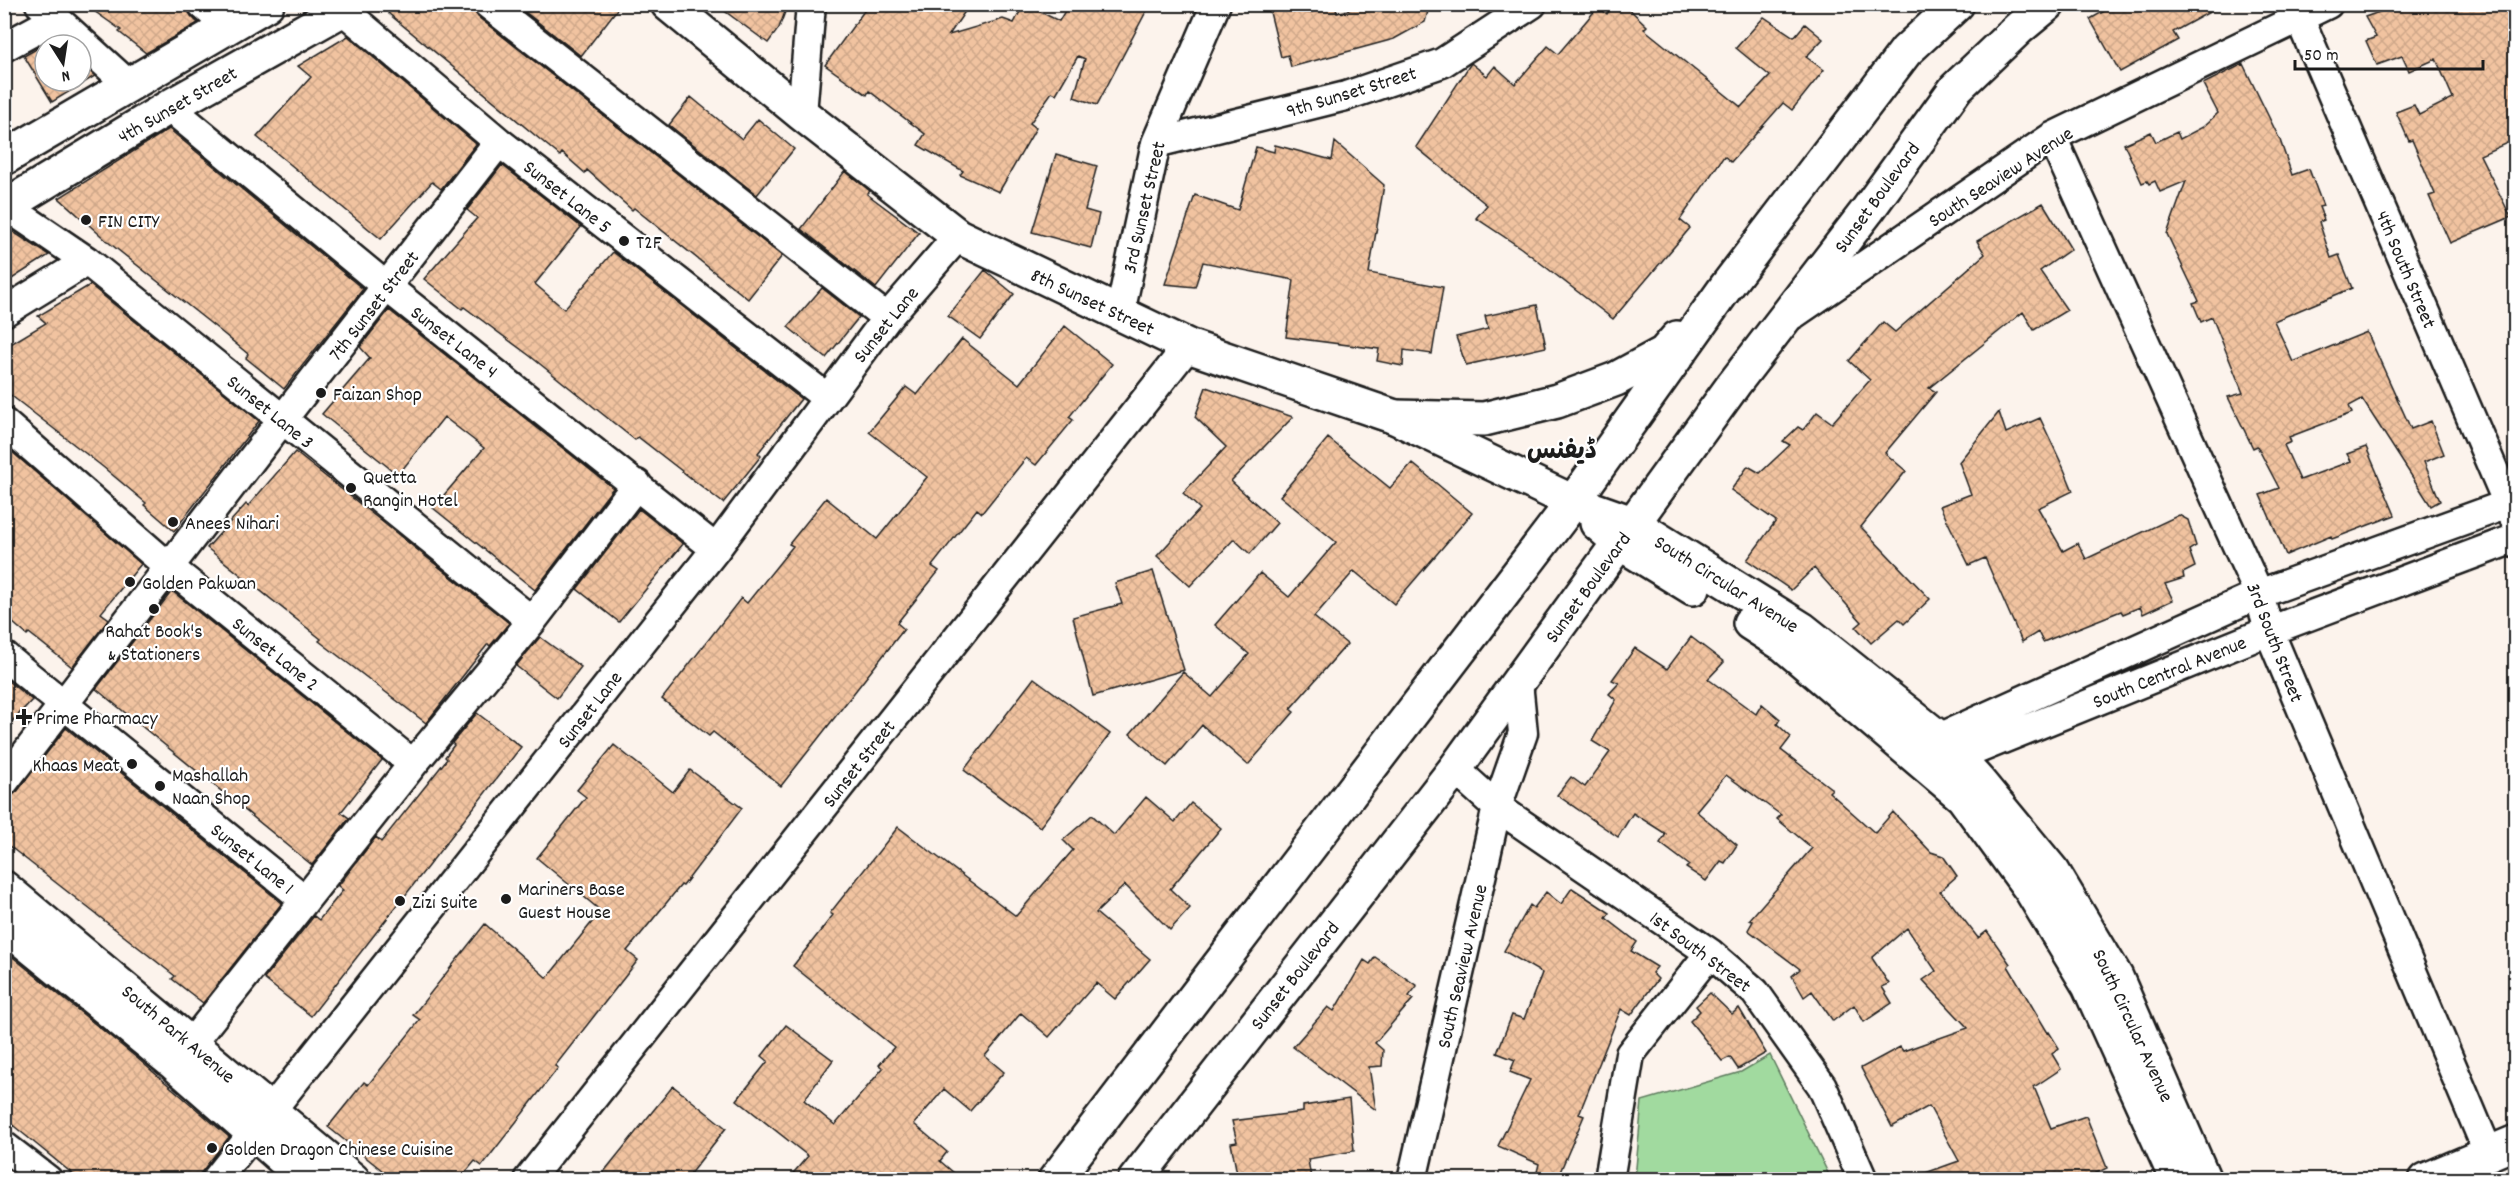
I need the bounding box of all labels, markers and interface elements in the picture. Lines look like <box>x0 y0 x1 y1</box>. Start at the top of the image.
north arrow <box>33 33 93 93</box>
scale bar <box>2295 33 2482 71</box>
text: 50 m <box>2304 44 2339 69</box>
street label: 4th Sunset Street <box>114 61 243 152</box>
street label: 9th Sunset Street <box>1283 61 1420 127</box>
text: N <box>59 63 72 87</box>
street label: South Seaview Avenue <box>1924 121 2080 236</box>
street label: Sunset Boulevard <box>1829 138 1928 260</box>
street label: 3rd Sunset Street <box>1117 139 1175 276</box>
street label: Sunset Lane 5 <box>516 155 616 242</box>
street label: 4th South Street <box>2367 207 2442 333</box>
place label: FIN CITY <box>98 209 160 237</box>
marker: FIN CITY <box>79 213 93 227</box>
place label: T2F <box>636 230 662 258</box>
marker: T2F <box>617 234 631 248</box>
street label: 7th Sunset Street <box>323 246 427 368</box>
street label: 8th Sunset Street <box>1025 263 1158 345</box>
street label: Sunset Lane <box>848 281 927 370</box>
street label: Sunset Lane 4 <box>403 300 503 387</box>
street label: Sunset Lane 3 <box>220 369 319 457</box>
place label: Faizan Shop <box>333 382 422 410</box>
marker: Faizan Shop <box>314 386 328 400</box>
district label: ڈیفنس <box>1527 434 1597 471</box>
place label: Quetta Rangin Hotel <box>363 465 458 516</box>
marker: Quetta Rangin Hotel <box>344 481 358 495</box>
place label: Anees Nihari <box>185 511 279 539</box>
marker: Anees Nihari <box>166 515 180 529</box>
street label: Sunset Boulevard <box>1540 528 1639 650</box>
street label: South Circular Avenue <box>1648 530 1803 641</box>
place label: Golden Pakwan <box>142 571 256 599</box>
marker: Golden Pakwan <box>123 575 137 589</box>
street label: 3rd South Street <box>2237 579 2309 707</box>
marker: Rahat Book's & Stationers <box>147 602 161 616</box>
street label: Sunset Lane 2 <box>225 611 324 699</box>
place label: Rahat Book's & Stationers <box>105 619 203 670</box>
street label: South Central Avenue <box>2089 630 2251 717</box>
street label: Sunset Lane <box>552 666 631 756</box>
place label: Prime Pharmacy <box>36 706 158 734</box>
marker: Prime Pharmacy <box>17 710 31 724</box>
street label: Sunset Street <box>817 715 904 815</box>
place label: Khaas Meat <box>33 753 120 781</box>
marker: Khaas Meat <box>125 757 139 771</box>
place label: Mashallah Naan Shop <box>172 763 251 814</box>
marker: Mashallah Naan Shop <box>153 779 167 793</box>
street label: Sunset Lane 1 <box>203 818 299 903</box>
place label: Mariners Base Guest House <box>518 877 625 928</box>
street label: South Seaview Avenue <box>1431 882 1496 1051</box>
place label: Zizi Suite <box>412 890 478 918</box>
marker: Mariners Base Guest House <box>499 892 513 906</box>
marker: Zizi Suite <box>393 894 407 908</box>
street label: 1st South Street <box>1643 906 1756 1001</box>
street label: Sunset Boulevard <box>1245 917 1348 1037</box>
street label: South Circular Avenue <box>2084 945 2179 1108</box>
street label: South Park Avenue <box>114 979 240 1091</box>
place label: Golden Dragon Chinese Cuisine <box>224 1137 453 1165</box>
marker: Golden Dragon Chinese Cuisine <box>205 1141 219 1155</box>

